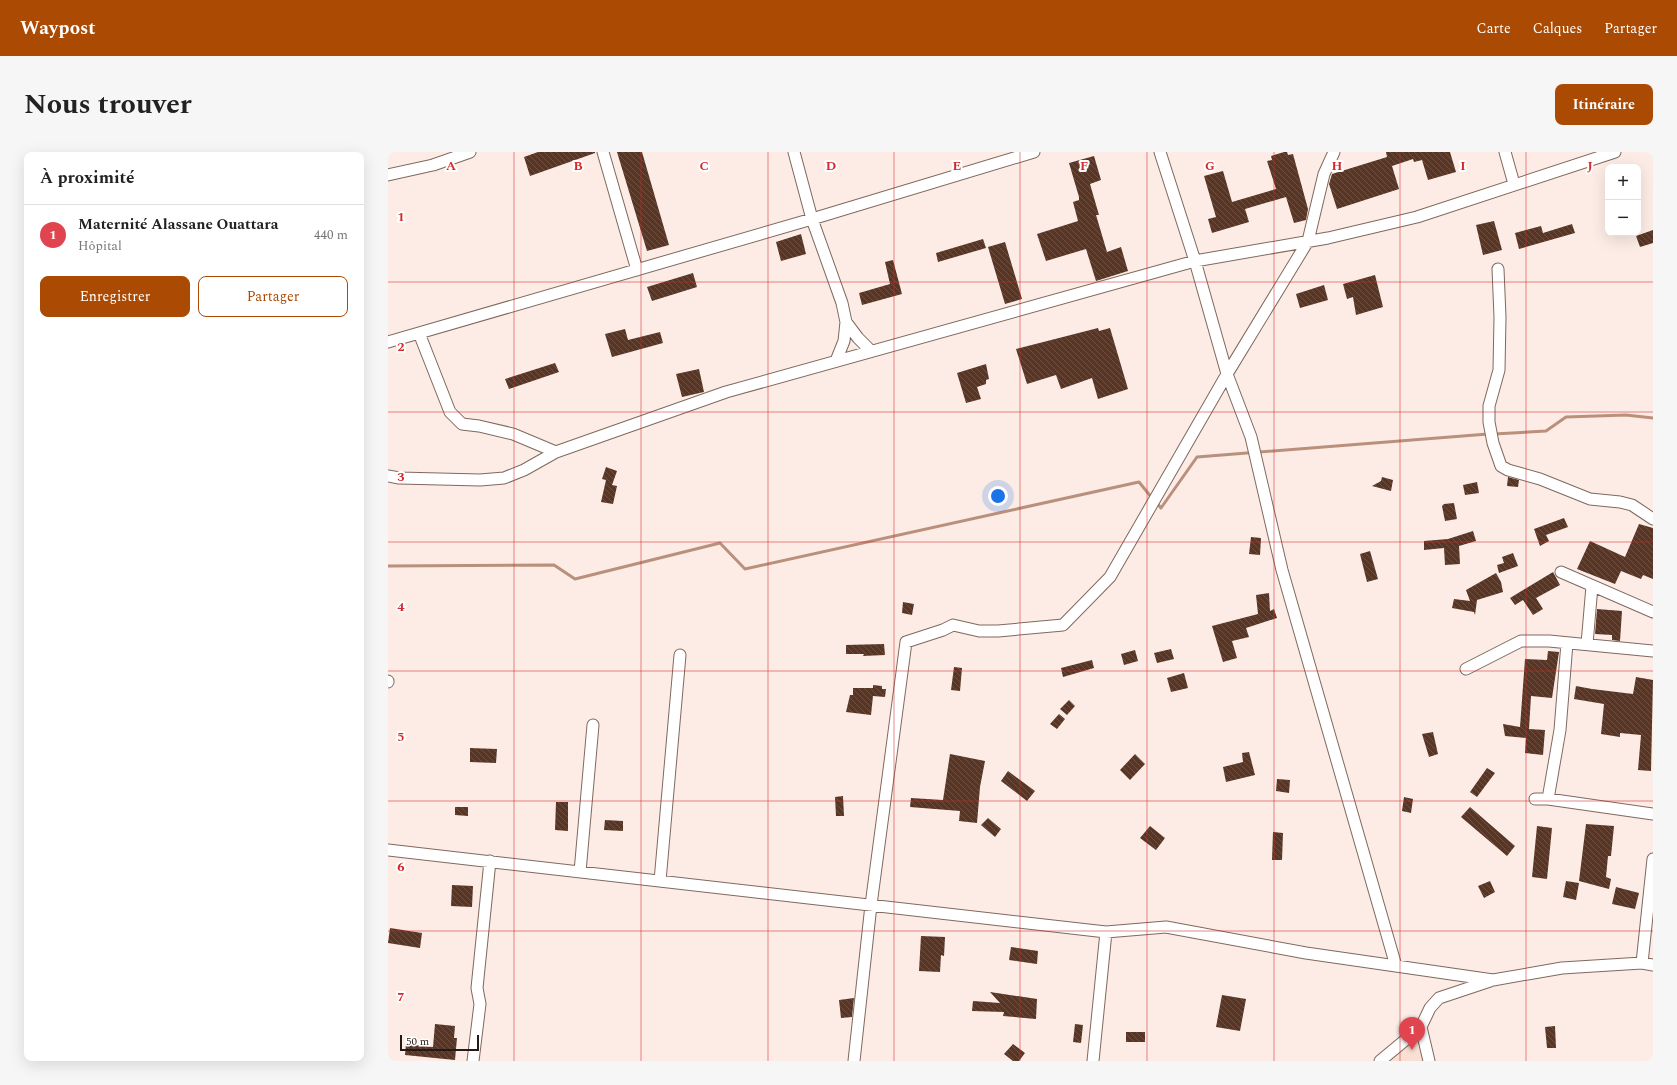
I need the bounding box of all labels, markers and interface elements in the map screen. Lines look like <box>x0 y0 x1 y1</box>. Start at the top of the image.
text: Waypost <box>20 14 96 43</box>
text: Carte <box>1477 18 1511 39</box>
text: Calques <box>1533 18 1582 39</box>
text: Partager <box>1604 18 1657 39</box>
text: Nous trouver <box>24 83 192 126</box>
button: Itinéraire <box>1555 84 1653 125</box>
text: A <box>446 156 456 176</box>
text: B <box>573 156 583 176</box>
text: C <box>699 156 709 176</box>
text: D <box>826 156 836 176</box>
text: E <box>953 156 962 176</box>
text: F <box>1080 156 1088 176</box>
text: G <box>1205 156 1215 176</box>
text: H <box>1332 156 1343 176</box>
text: I <box>1460 156 1466 176</box>
text: J <box>1587 156 1593 176</box>
map controls <box>1605 164 1641 236</box>
button: + <box>1605 164 1641 200</box>
text: À proximité <box>40 165 135 191</box>
button: − <box>1605 200 1641 236</box>
text: 1 <box>397 207 405 227</box>
text: Maternité Alassane Ouattara <box>78 213 278 236</box>
text: 1 <box>49 225 57 245</box>
text: 440 m <box>314 225 348 245</box>
text: Hôpital <box>78 236 122 256</box>
button: Enregistrer <box>40 276 190 317</box>
button: Partager <box>198 276 348 317</box>
text: 2 <box>397 337 405 357</box>
text: 3 <box>397 467 405 487</box>
your location <box>988 486 1008 506</box>
text: 4 <box>397 597 405 617</box>
text: 5 <box>397 727 405 747</box>
text: 6 <box>397 857 405 877</box>
text: 7 <box>397 987 405 1007</box>
pin: 1 <box>1399 1017 1425 1050</box>
scale bar <box>400 1033 479 1052</box>
text: 50 m <box>406 1033 429 1050</box>

